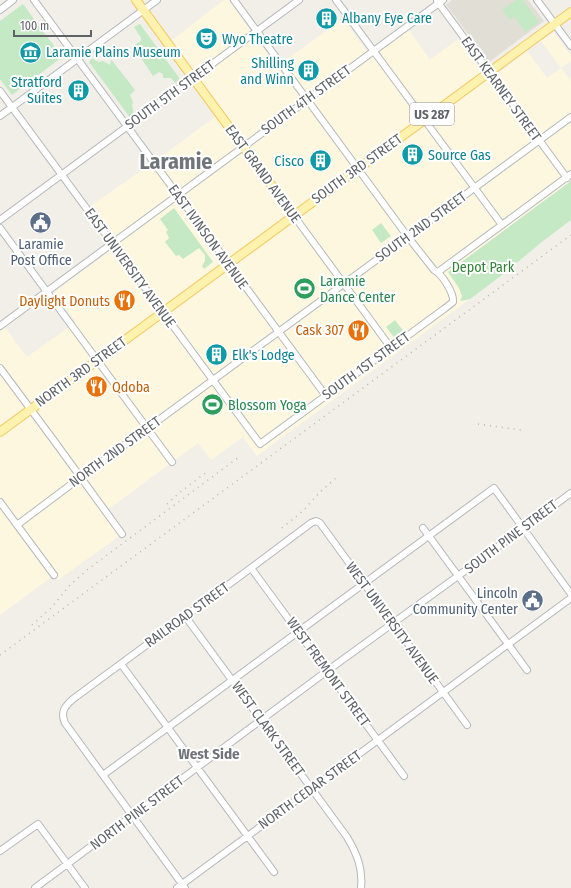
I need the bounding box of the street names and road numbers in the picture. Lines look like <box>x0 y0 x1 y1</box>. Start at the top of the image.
street label: EAST KEARNEY STREET <box>457 33 545 145</box>
street label: SOUTH 5TH STREET <box>122 56 219 133</box>
street label: SOUTH 4TH STREET <box>258 61 355 138</box>
road number: US 287 <box>410 103 454 125</box>
street label: EAST GRAND AVENUE <box>222 121 305 227</box>
street label: SOUTH 3RD STREET <box>308 130 406 208</box>
street label: EAST IVINSON AVENUE <box>164 181 252 293</box>
street label: SOUTH 2ND STREET <box>372 188 470 266</box>
street label: EAST UNIVERSITY AVENUE <box>81 205 179 331</box>
street label: SOUTH 1ST STREET <box>319 328 414 404</box>
street label: NORTH 3RD STREET <box>32 333 130 411</box>
street label: NORTH 2ND STREET <box>66 413 165 491</box>
street label: SOUTH PINE STREET <box>461 496 561 577</box>
street label: WEST UNIVERSITY AVENUE <box>342 559 442 688</box>
street label: RAILROAD STREET <box>141 578 233 651</box>
street label: WEST FREMONT STREET <box>283 614 374 730</box>
street label: WEST CLARK STREET <box>228 678 308 780</box>
street label: NORTH CEDAR STREET <box>255 747 365 833</box>
street label: NORTH PINE STREET <box>87 772 187 854</box>

